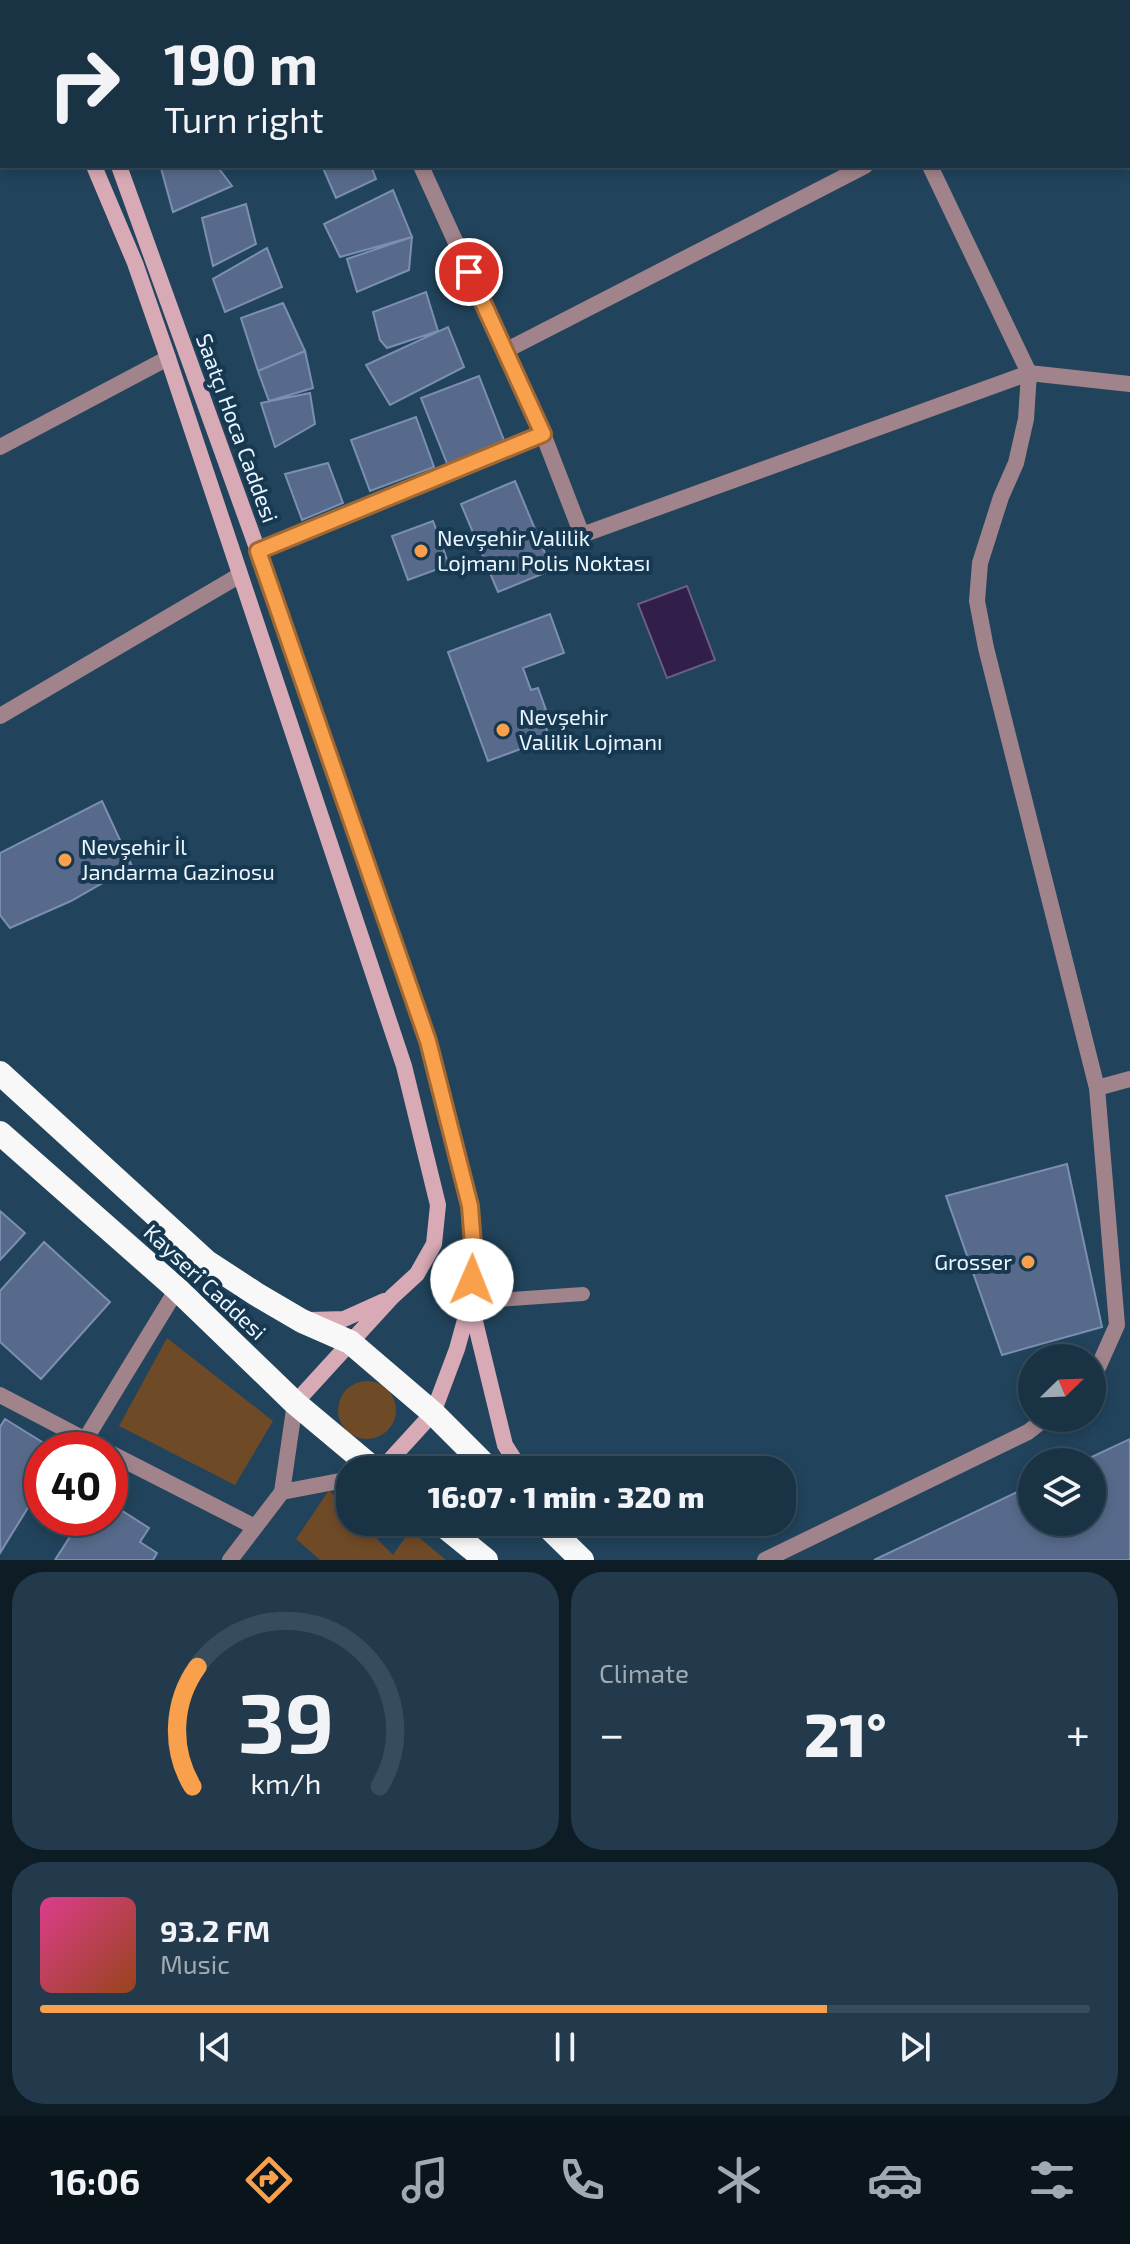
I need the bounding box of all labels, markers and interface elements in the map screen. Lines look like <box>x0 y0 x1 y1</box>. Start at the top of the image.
text: 190 m <box>164 29 318 96</box>
icon: right <box>32 32 136 136</box>
text: Turn right <box>164 97 324 140</box>
pin <box>435 238 503 306</box>
icon: arrive <box>447 250 491 294</box>
street label: Saatçı Hoca Caddesi <box>190 330 284 526</box>
place label: Nevşehir Valilik Lojmanı Polis Noktası <box>437 524 651 576</box>
marker: Nevşehir Valilik Lojmanı Polis Noktası <box>412 542 430 560</box>
place label: Nevşehir Valilik Lojmanı <box>519 703 663 755</box>
marker: Nevşehir Valilik Lojmanı <box>494 721 512 739</box>
place label: Nevşehir İl Jandarma Gazinosu <box>81 833 275 884</box>
marker: Nevşehir İl Jandarma Gazinosu <box>56 851 74 869</box>
street label: Kayseri Caddesi <box>139 1218 272 1344</box>
position arrow <box>430 1238 514 1322</box>
place label: Grosser <box>934 1248 1012 1274</box>
marker: Grosser <box>1019 1253 1037 1271</box>
north arrow <box>1018 1344 1106 1432</box>
map controls <box>1018 1344 1106 1536</box>
speed limit sign: 40 <box>24 1432 128 1536</box>
button: layers <box>1018 1448 1106 1536</box>
text: 16:07 · 1 min · 320 m <box>428 1478 704 1514</box>
text: Climate <box>599 1657 689 1688</box>
text: 39 <box>237 1670 334 1770</box>
text: 21° <box>804 1697 887 1769</box>
text: − <box>599 1706 625 1759</box>
text: + <box>1066 1706 1090 1759</box>
text: km/h <box>250 1765 321 1800</box>
text: 93.2 FM <box>160 1912 270 1948</box>
text: Music <box>160 1948 230 1979</box>
icon: previous <box>193 2025 237 2069</box>
icon: pause <box>543 2025 587 2069</box>
icon: next <box>893 2025 937 2069</box>
icon: directions <box>241 2152 297 2208</box>
icon: music <box>397 2152 453 2208</box>
icon: phone <box>554 2152 610 2208</box>
icon: climate <box>711 2152 767 2208</box>
icon: car <box>867 2152 923 2208</box>
icon: filters <box>1024 2152 1080 2208</box>
text: 16:06 <box>50 2159 140 2202</box>

